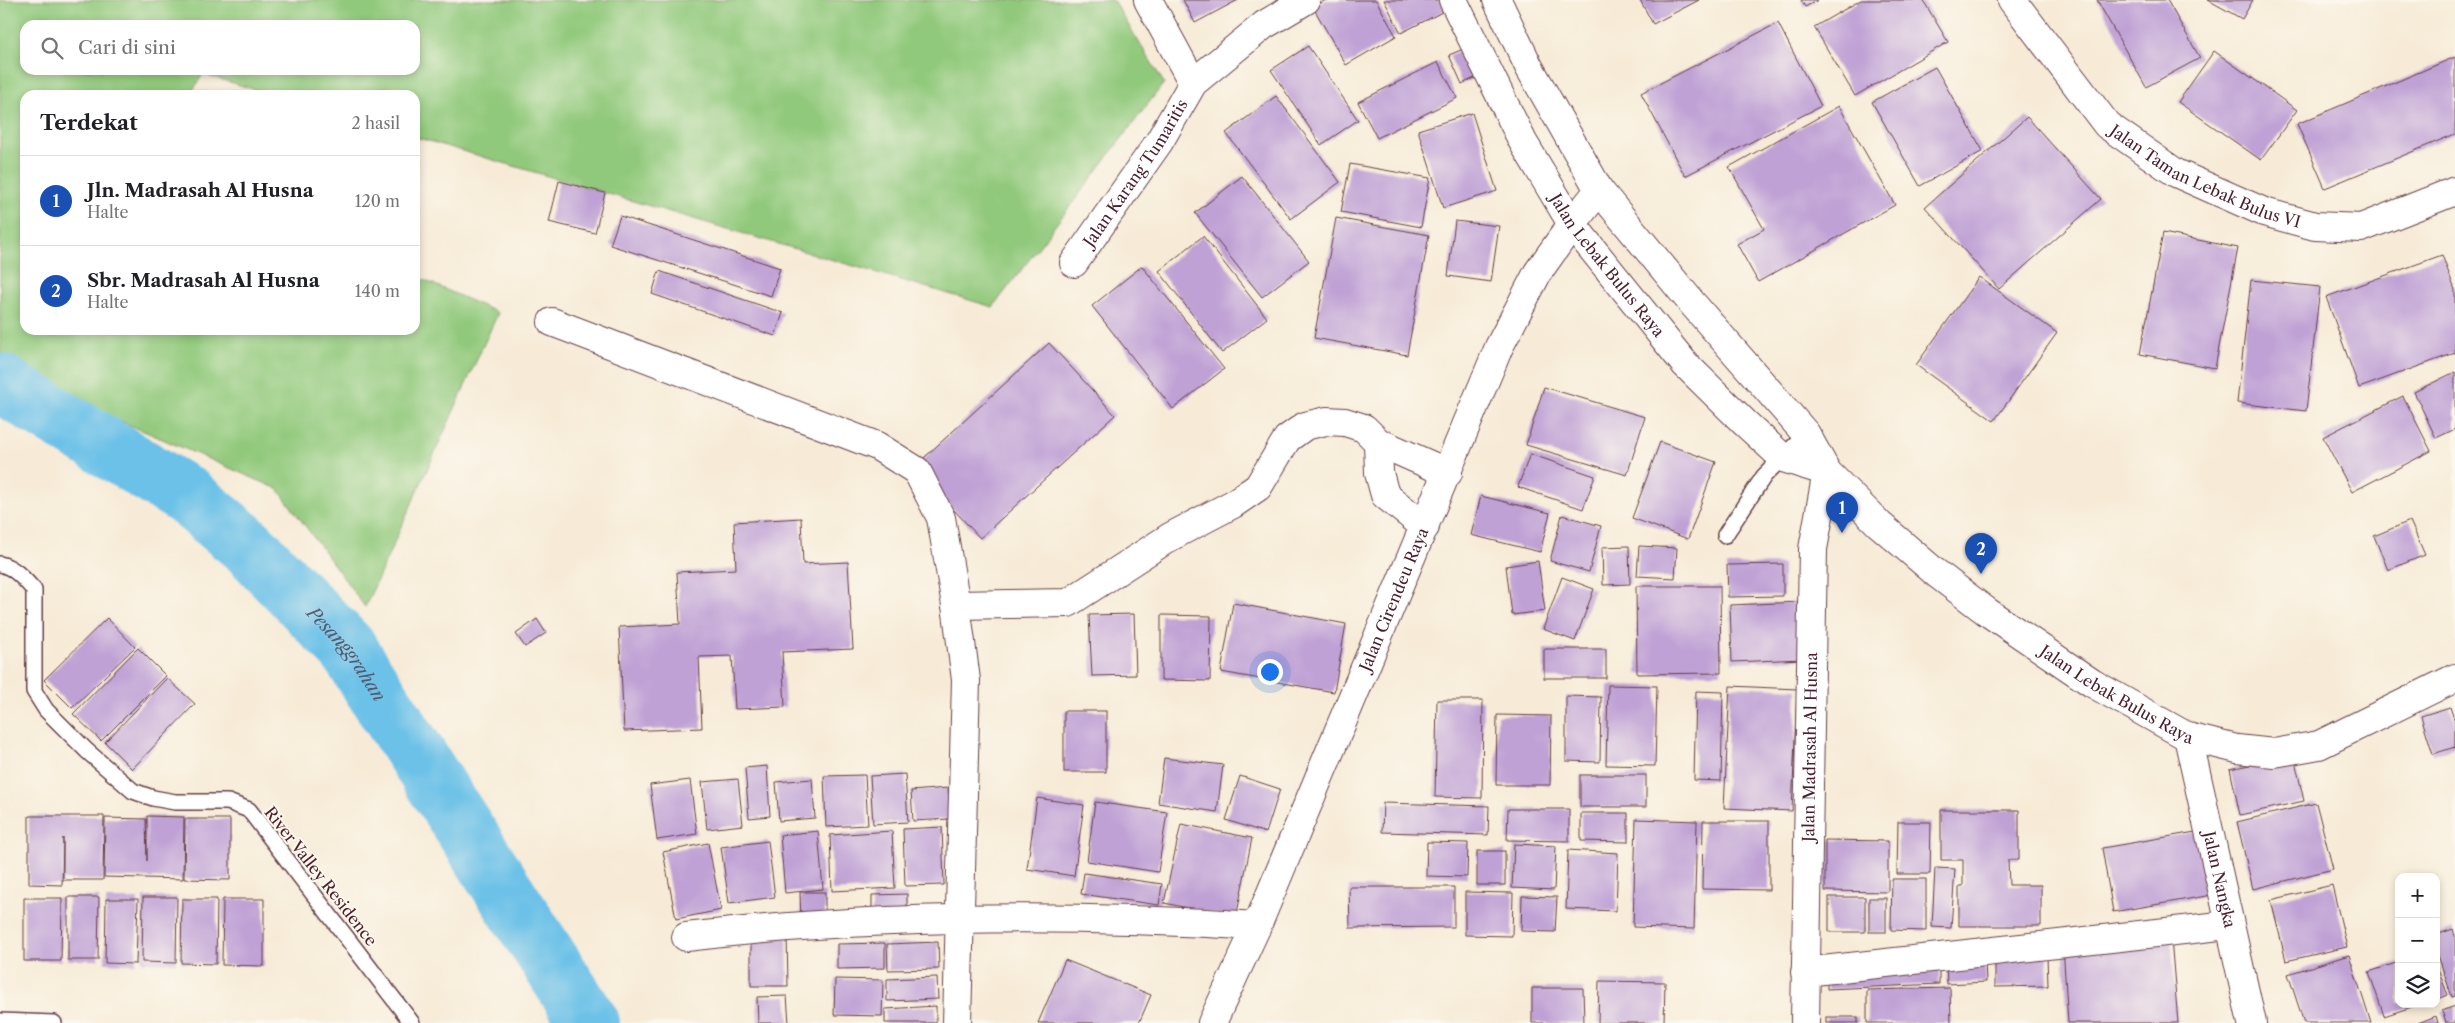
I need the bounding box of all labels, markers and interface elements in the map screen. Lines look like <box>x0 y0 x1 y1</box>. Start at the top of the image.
search box <box>20 20 420 75</box>
icon: search <box>38 34 66 62</box>
text: Cari di sini <box>78 36 176 59</box>
street label: Jalan Karang Tumaritis <box>1077 95 1192 253</box>
text: Terdekat <box>40 110 138 135</box>
text: 2 hasil <box>351 113 400 133</box>
street label: Jalan Taman Lebak Bulus VI <box>2104 118 2303 232</box>
text: Jln. Madrasah Al Husna <box>87 179 314 202</box>
street label: Jalan Lebak Bulus Raya <box>1545 187 1669 341</box>
text: 1 <box>52 191 60 211</box>
text: 120 m <box>355 191 400 211</box>
text: Halte <box>87 202 128 222</box>
text: Sbr. Madrasah Al Husna <box>87 269 320 292</box>
text: 2 <box>51 281 61 301</box>
text: 140 m <box>355 281 400 301</box>
text: Halte <box>87 292 128 312</box>
pin: 1 <box>1826 492 1858 533</box>
street label: Jalan Cirendeu Raya <box>1354 524 1433 677</box>
pin: 2 <box>1965 533 1997 574</box>
water label: Pesanggrahan <box>301 601 390 706</box>
street label: Jalan Lebak Bulus Raya <box>2034 639 2196 748</box>
street label: Jalan Madrasah Al Husna <box>1798 652 1821 845</box>
your location <box>1257 659 1283 685</box>
street label: River Valley Residence <box>260 802 382 950</box>
street label: Jalan Nangka <box>2199 826 2241 930</box>
map controls <box>2395 873 2440 1008</box>
button: + <box>2395 873 2440 918</box>
button: − <box>2395 918 2440 963</box>
button: layers <box>2395 963 2440 1008</box>

